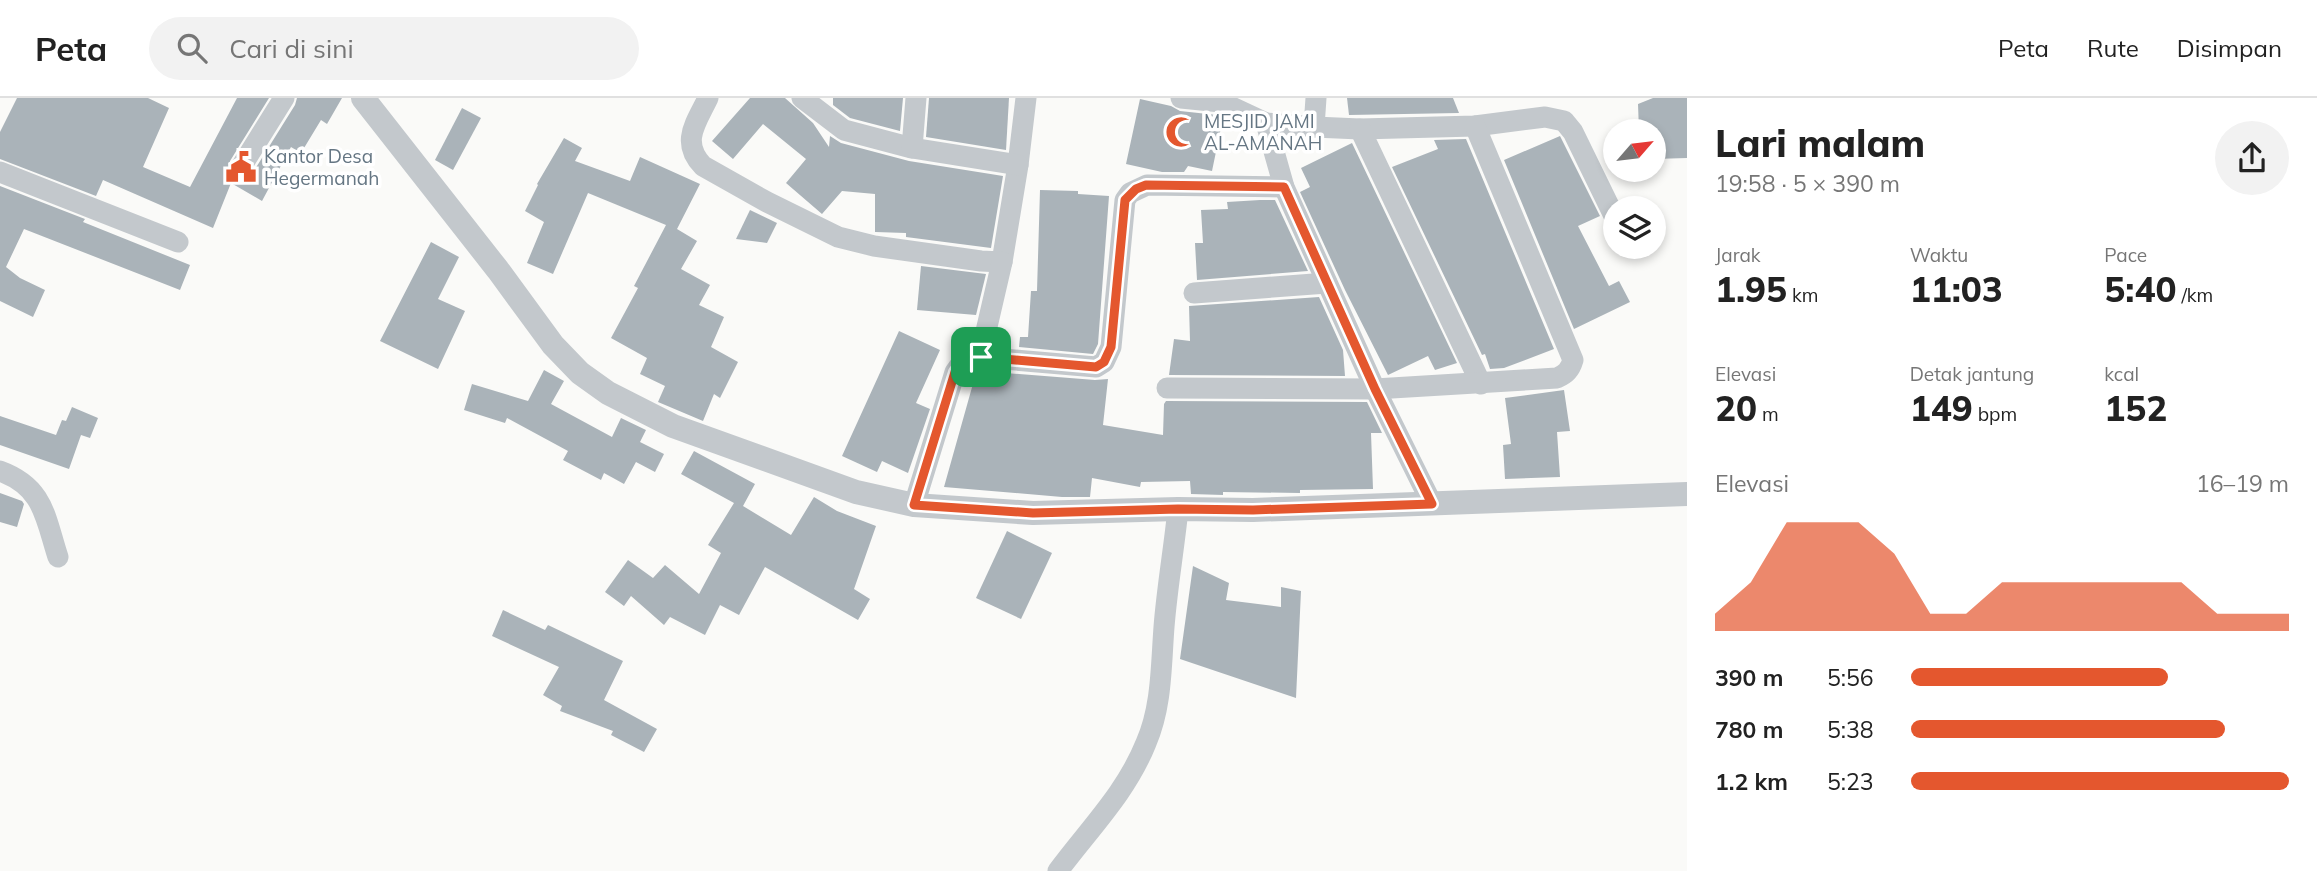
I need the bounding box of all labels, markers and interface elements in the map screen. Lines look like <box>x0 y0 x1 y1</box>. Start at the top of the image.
search box <box>149 17 639 80</box>
text: Peta <box>35 28 107 69</box>
icon: search <box>173 29 211 67</box>
text: Cari di sini <box>229 32 354 65</box>
text: Peta <box>1998 33 2049 63</box>
text: Rute <box>2087 33 2139 63</box>
text: Disimpan <box>2177 33 2282 63</box>
place label: MESJID JAMI AL-AMANAH <box>1204 109 1322 155</box>
mosque icon: MESJID JAMI AL-AMANAH <box>1164 115 1198 149</box>
north arrow <box>1603 119 1666 182</box>
map controls <box>1603 119 1666 259</box>
text: Lari malam <box>1715 119 1925 167</box>
button: share <box>2215 121 2289 195</box>
place label: Kantor Desa Hegermanah <box>264 144 379 190</box>
public building icon: Kantor Desa Hegermanah <box>224 150 258 184</box>
text: 19:58 · 5 × 390 m <box>1715 169 1900 198</box>
button: layers <box>1603 196 1666 259</box>
text: Jarak <box>1715 243 1761 267</box>
text: Waktu <box>1910 243 1968 267</box>
text: Pace <box>2104 243 2147 267</box>
text: 1.95 <box>1715 267 1787 311</box>
text: 11:03 <box>1910 267 2003 311</box>
text: 5:40 <box>2104 267 2176 311</box>
text: km <box>1787 283 1819 307</box>
text: /km <box>2176 283 2213 307</box>
pin <box>951 327 1011 387</box>
icon: arrive <box>962 338 1000 376</box>
text: Elevasi <box>1715 362 1776 386</box>
text: Detak jantung <box>1910 362 2034 386</box>
text: kcal <box>2104 362 2139 386</box>
text: 20 <box>1715 386 1757 430</box>
text: 149 <box>1910 386 1973 430</box>
text: 152 <box>2104 386 2167 430</box>
text: m <box>1757 402 1779 426</box>
text: bpm <box>1973 402 2017 426</box>
text: Elevasi <box>1715 469 1789 498</box>
text: 16–19 m <box>2196 469 2289 498</box>
text: 390 m <box>1715 663 1783 692</box>
text: 5:56 <box>1827 663 1874 692</box>
text: 780 m <box>1715 715 1783 744</box>
text: 5:38 <box>1827 715 1874 744</box>
text: 1.2 km <box>1715 767 1788 796</box>
text: 5:23 <box>1827 767 1874 796</box>

